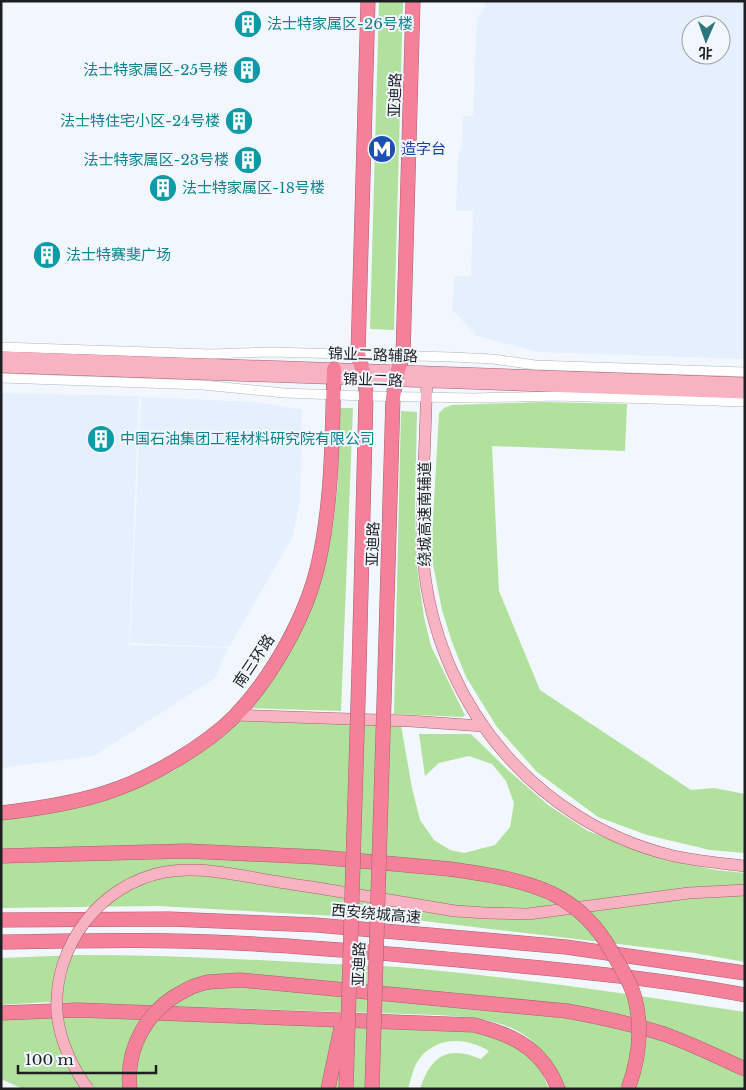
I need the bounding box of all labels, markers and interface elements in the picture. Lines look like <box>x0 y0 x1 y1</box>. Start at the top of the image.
building icon: 法士特家属区-26号楼 <box>233 9 263 39</box>
place label: 法士特家属区-26号楼 <box>267 14 413 33</box>
north arrow <box>681 15 731 65</box>
text: 北 <box>698 44 713 62</box>
building icon: 法士特家属区-25号楼 <box>232 55 262 85</box>
place label: 法士特家属区-25号楼 <box>83 60 228 79</box>
street label: 亚迪路 <box>384 72 405 118</box>
building icon: 法士特住宅小区-24号楼 <box>224 106 254 136</box>
place label: 法士特住宅小区-24号楼 <box>60 111 220 130</box>
metro station icon: 造字台 <box>367 134 397 164</box>
place label: 造字台 <box>401 139 446 158</box>
building icon: 法士特家属区-23号楼 <box>233 145 263 175</box>
place label: 法士特家属区-23号楼 <box>84 150 229 169</box>
building icon: 法士特家属区-18号楼 <box>148 173 178 203</box>
place label: 法士特家属区-18号楼 <box>182 178 325 197</box>
building icon: 法士特赛斐广场 <box>32 240 62 270</box>
place label: 法士特赛斐广场 <box>66 245 171 264</box>
street label: 锦业二路辅路 <box>328 343 418 366</box>
street label: 锦业二路 <box>343 369 403 390</box>
building icon: 中国石油集团工程材料研究院有限公司 <box>86 424 116 454</box>
place label: 中国石油集团工程材料研究院有限公司 <box>120 429 375 448</box>
street label: 绕城高速南辅道 <box>415 461 434 567</box>
street label: 亚迪路 <box>362 521 383 567</box>
street label: 南三环路 <box>229 631 278 691</box>
street label: 西安绕城高速 <box>330 900 422 927</box>
street label: 亚迪路 <box>348 941 369 987</box>
scale bar <box>18 1042 155 1074</box>
text: 100 m <box>25 1050 74 1069</box>

